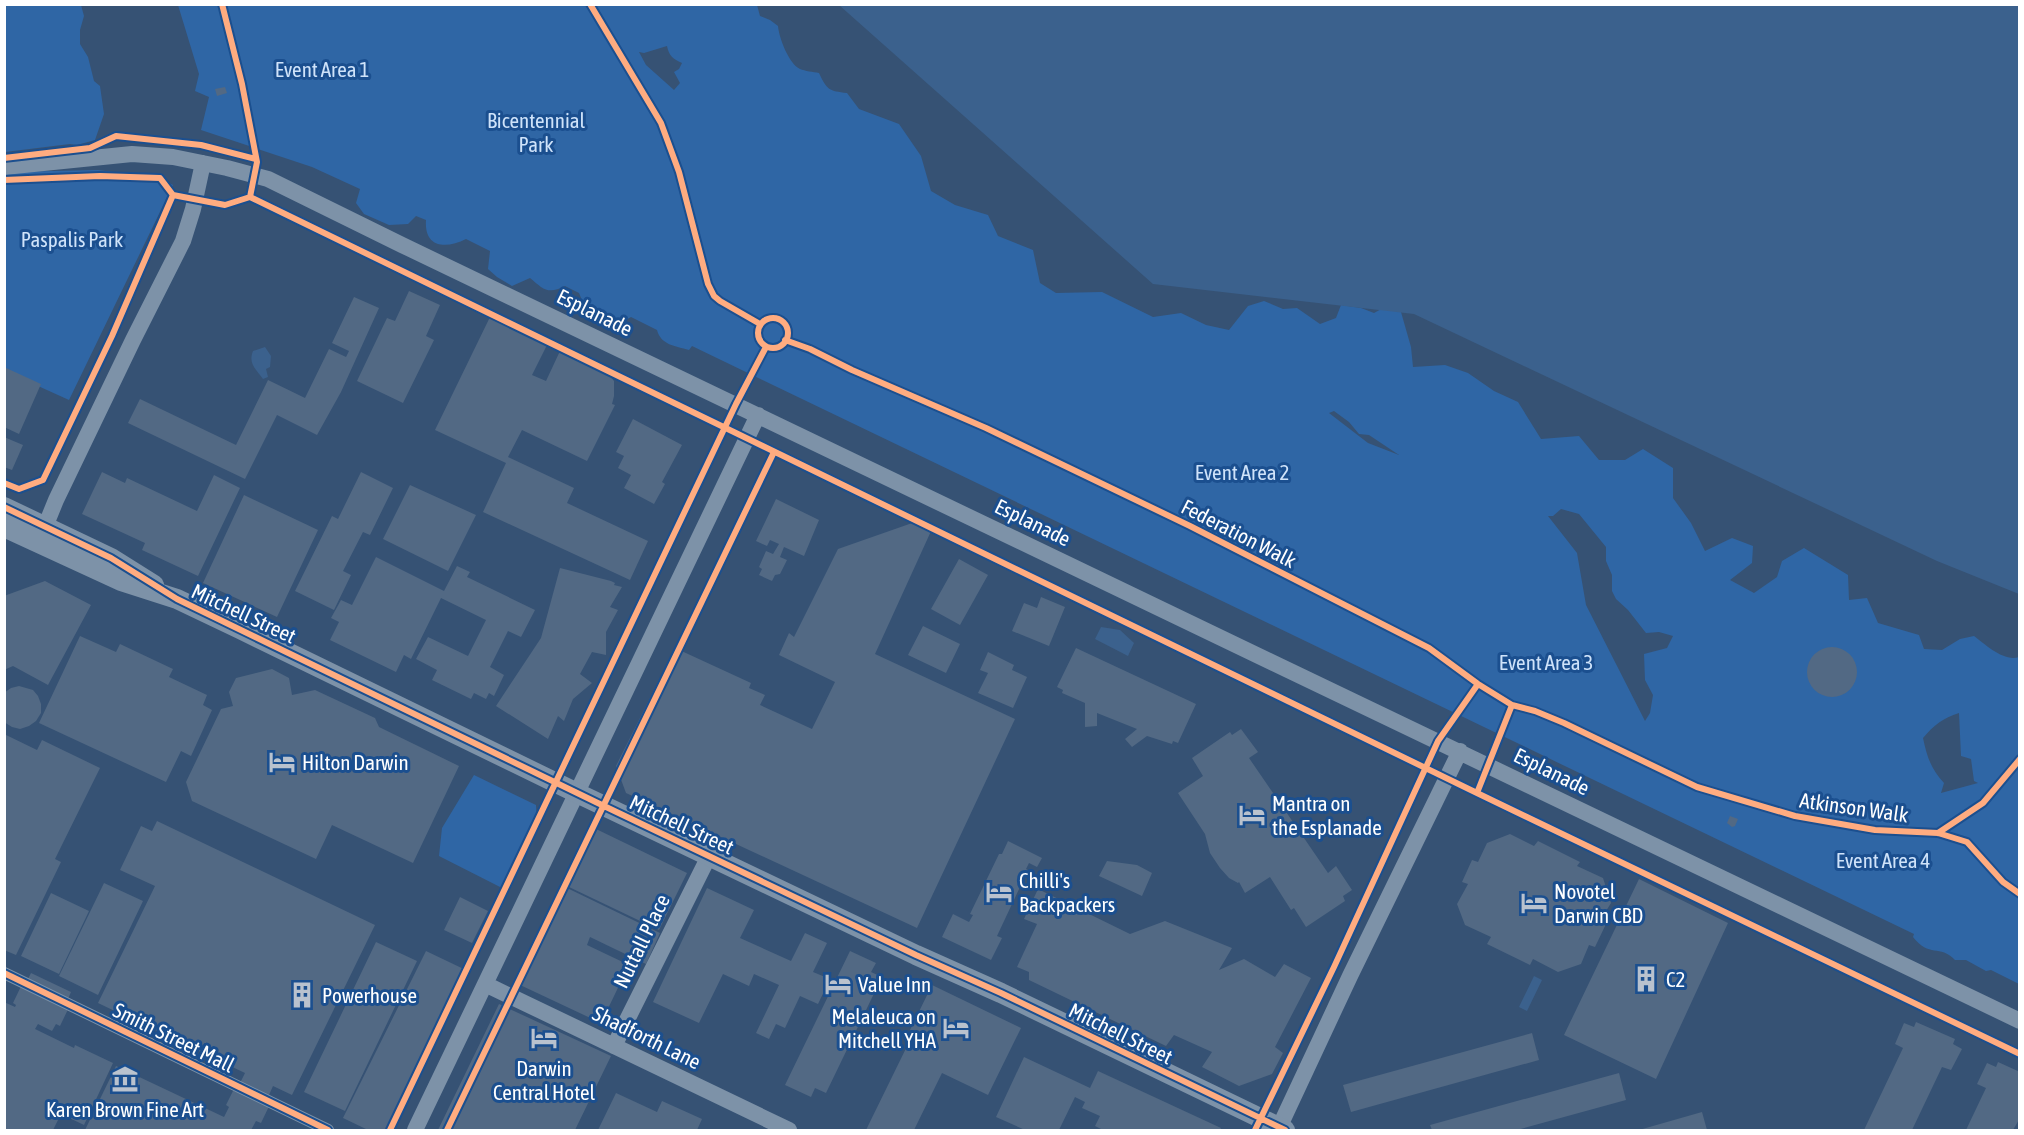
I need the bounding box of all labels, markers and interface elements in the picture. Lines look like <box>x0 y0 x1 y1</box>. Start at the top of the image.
park label: Event Area 1 <box>275 57 369 81</box>
park label: Bicentennial Park <box>487 108 586 156</box>
park label: Paspalis Park <box>21 227 123 251</box>
street label: Esplanade <box>553 283 637 341</box>
park label: Event Area 2 <box>1195 460 1289 484</box>
street label: Esplanade <box>991 493 1075 551</box>
street label: Federation Walk <box>1178 494 1300 572</box>
street label: Mitchell Street <box>188 578 300 648</box>
park label: Event Area 3 <box>1499 650 1593 674</box>
street label: Esplanade <box>1510 742 1594 800</box>
hotel icon: Hilton Darwin <box>267 747 297 777</box>
place label: Hilton Darwin <box>302 750 409 774</box>
street label: Atkinson Walk <box>1798 787 1910 827</box>
street label: Mitchell Street <box>626 789 738 859</box>
place label: Mantra on the Esplanade <box>1272 791 1382 839</box>
hotel icon: Mantra on the Esplanade <box>1237 800 1267 830</box>
park label: Event Area 4 <box>1836 848 1930 872</box>
place label: Chilli's Backpackers <box>1019 868 1115 916</box>
hotel icon: Chilli's Backpackers <box>984 877 1014 907</box>
place label: Novotel Darwin CBD <box>1554 879 1643 927</box>
hotel icon: Novotel Darwin CBD <box>1519 888 1549 918</box>
street label: Nuttall Place <box>608 890 674 992</box>
building icon: C2 <box>1631 964 1661 994</box>
place label: C2 <box>1666 967 1685 991</box>
hotel icon: Value Inn <box>823 969 853 999</box>
place label: Value Inn <box>858 972 931 996</box>
building icon: Powerhouse <box>287 980 317 1010</box>
place label: Powerhouse <box>322 983 417 1007</box>
street label: Smith Street Mall <box>110 997 239 1077</box>
street label: Mitchell Street <box>1065 998 1177 1068</box>
street label: Shadforth Lane <box>589 1001 705 1073</box>
place label: Melaleuca on Mitchell YHA <box>832 1004 937 1052</box>
hotel icon: Melaleuca on Mitchell YHA <box>941 1013 971 1043</box>
hotel icon: Darwin Central Hotel <box>529 1023 559 1053</box>
place label: Darwin Central Hotel <box>493 1056 596 1104</box>
museum icon: Karen Brown Fine Art <box>110 1064 140 1094</box>
place label: Karen Brown Fine Art <box>46 1097 204 1121</box>

